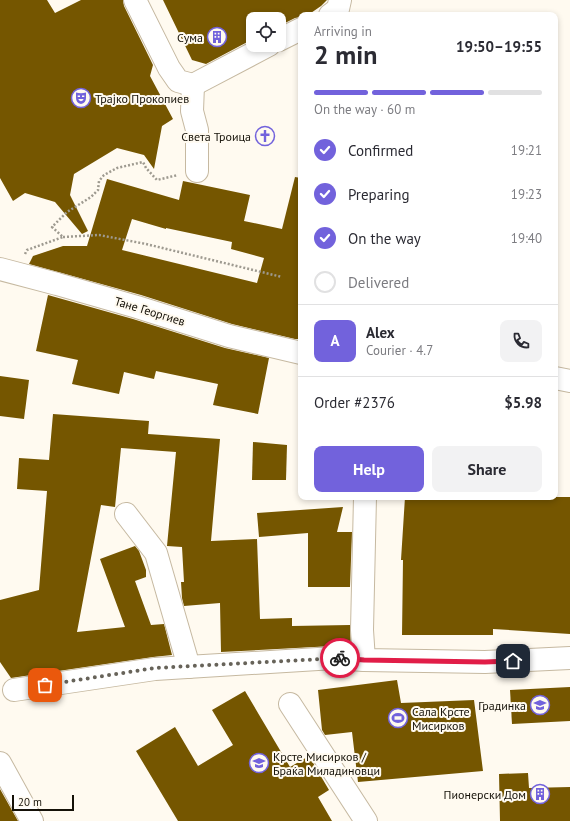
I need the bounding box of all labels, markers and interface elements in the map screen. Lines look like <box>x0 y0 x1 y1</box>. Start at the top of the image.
map controls <box>246 12 286 52</box>
button: locate <box>246 12 286 52</box>
text: Arriving in <box>314 23 372 40</box>
building icon: Сума <box>206 26 228 48</box>
place label: Сума <box>177 30 203 45</box>
text: 19:50–19:55 <box>456 37 542 56</box>
text: 2 min <box>314 38 377 71</box>
theatre icon: Трајко Прокопиев <box>70 87 92 109</box>
place label: Трајко Прокопиев <box>95 91 189 106</box>
text: On the way · 60 m <box>314 101 415 118</box>
church icon: Света Троица <box>254 125 276 147</box>
place label: Света Троица <box>181 129 251 144</box>
icon: check <box>314 139 336 161</box>
text: Confirmed <box>348 141 413 160</box>
text: 19:21 <box>511 142 542 159</box>
icon: check <box>314 183 336 205</box>
text: Preparing <box>348 185 410 204</box>
text: 19:23 <box>511 186 542 203</box>
icon: check <box>314 227 336 249</box>
text: On the way <box>348 229 421 248</box>
text: 19:40 <box>511 230 542 247</box>
text: Delivered <box>348 273 409 292</box>
street label: Тане Георгиев <box>113 293 187 329</box>
button: phone <box>500 320 542 362</box>
text: Alex <box>366 323 395 342</box>
text: A <box>330 331 340 350</box>
text: Courier · 4.7 <box>366 342 433 359</box>
text: Order #2376 <box>314 393 395 412</box>
text: $5.98 <box>504 393 542 412</box>
button: Help <box>314 446 424 492</box>
button: Share <box>432 446 542 492</box>
courier <box>320 638 360 678</box>
pin <box>496 644 530 678</box>
icon: bike <box>329 647 351 669</box>
icon: home <box>502 650 524 672</box>
pin <box>28 668 62 702</box>
icon: bag <box>34 674 56 696</box>
school or university icon: Градинка <box>529 694 551 716</box>
place label: Градинка <box>478 698 526 713</box>
place label: Сала Крсте Мисирков <box>412 704 470 733</box>
sports icon: Сала Крсте Мисирков <box>387 707 409 729</box>
place label: Крсте Мисирков / Браќа Миладиновци <box>273 749 380 778</box>
school or university icon: Крсте Мисирков / Браќа Миладиновци <box>248 752 270 774</box>
building icon: Пионерски Дом <box>529 783 551 805</box>
place label: Пионерски Дом <box>444 787 526 802</box>
scale bar <box>12 793 74 812</box>
text: 20 m <box>18 795 42 809</box>

